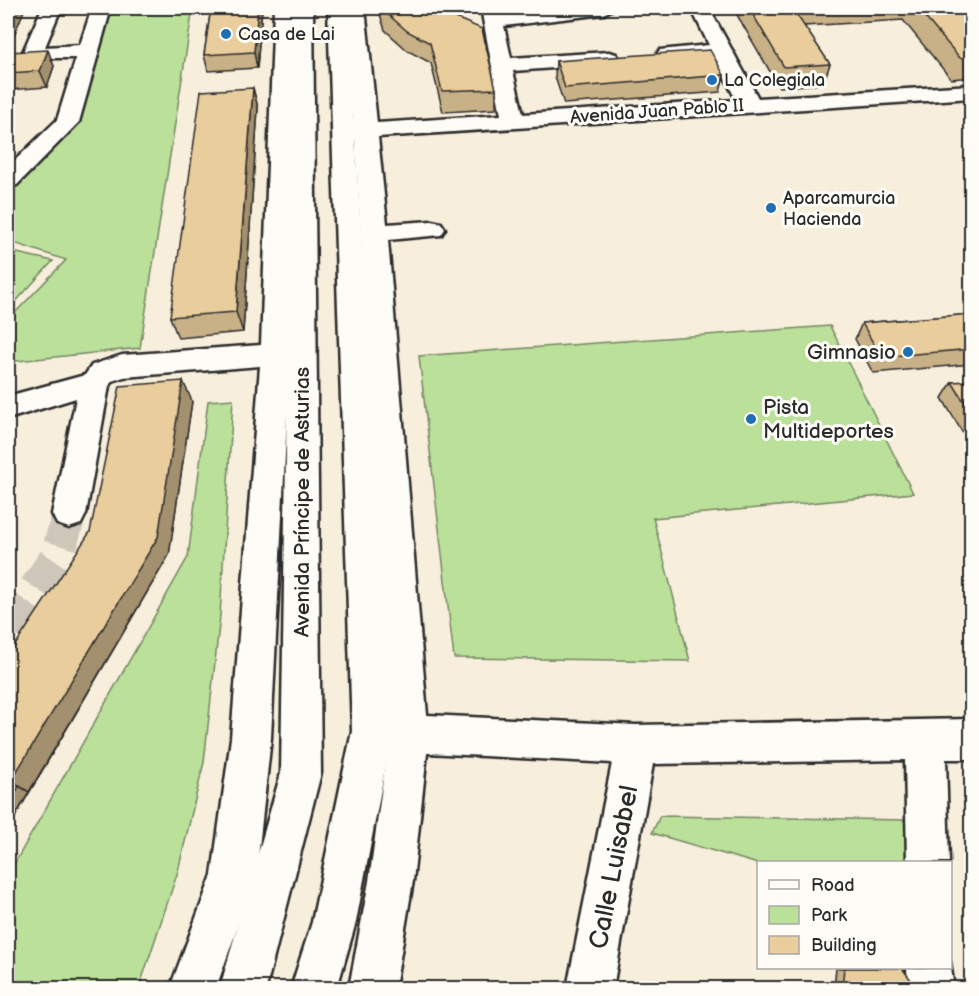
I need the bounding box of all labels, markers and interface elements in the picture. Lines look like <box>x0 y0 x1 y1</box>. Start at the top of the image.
place label: Casa de Lai <box>238 24 335 45</box>
marker: Casa de Lai <box>219 27 233 41</box>
place label: La Colegiala <box>724 70 825 91</box>
marker: La Colegiala <box>705 73 719 87</box>
street label: Avenida Juan Pablo II <box>569 95 745 128</box>
place label: Aparcamurcia Hacienda <box>783 188 895 230</box>
marker: Aparcamurcia Hacienda <box>764 201 778 215</box>
place label: Gimnasio <box>807 340 896 365</box>
marker: Gimnasio <box>901 345 915 359</box>
street label: Avenida Príncipe de Asturias <box>290 367 315 637</box>
place label: Pista Multideportes <box>763 395 894 444</box>
marker: Pista Multideportes <box>744 412 758 426</box>
street label: Calle Luisabel <box>583 783 646 952</box>
legend <box>757 861 952 969</box>
text: Road <box>811 875 855 896</box>
text: Park <box>811 905 847 926</box>
text: Building <box>811 935 877 956</box>

